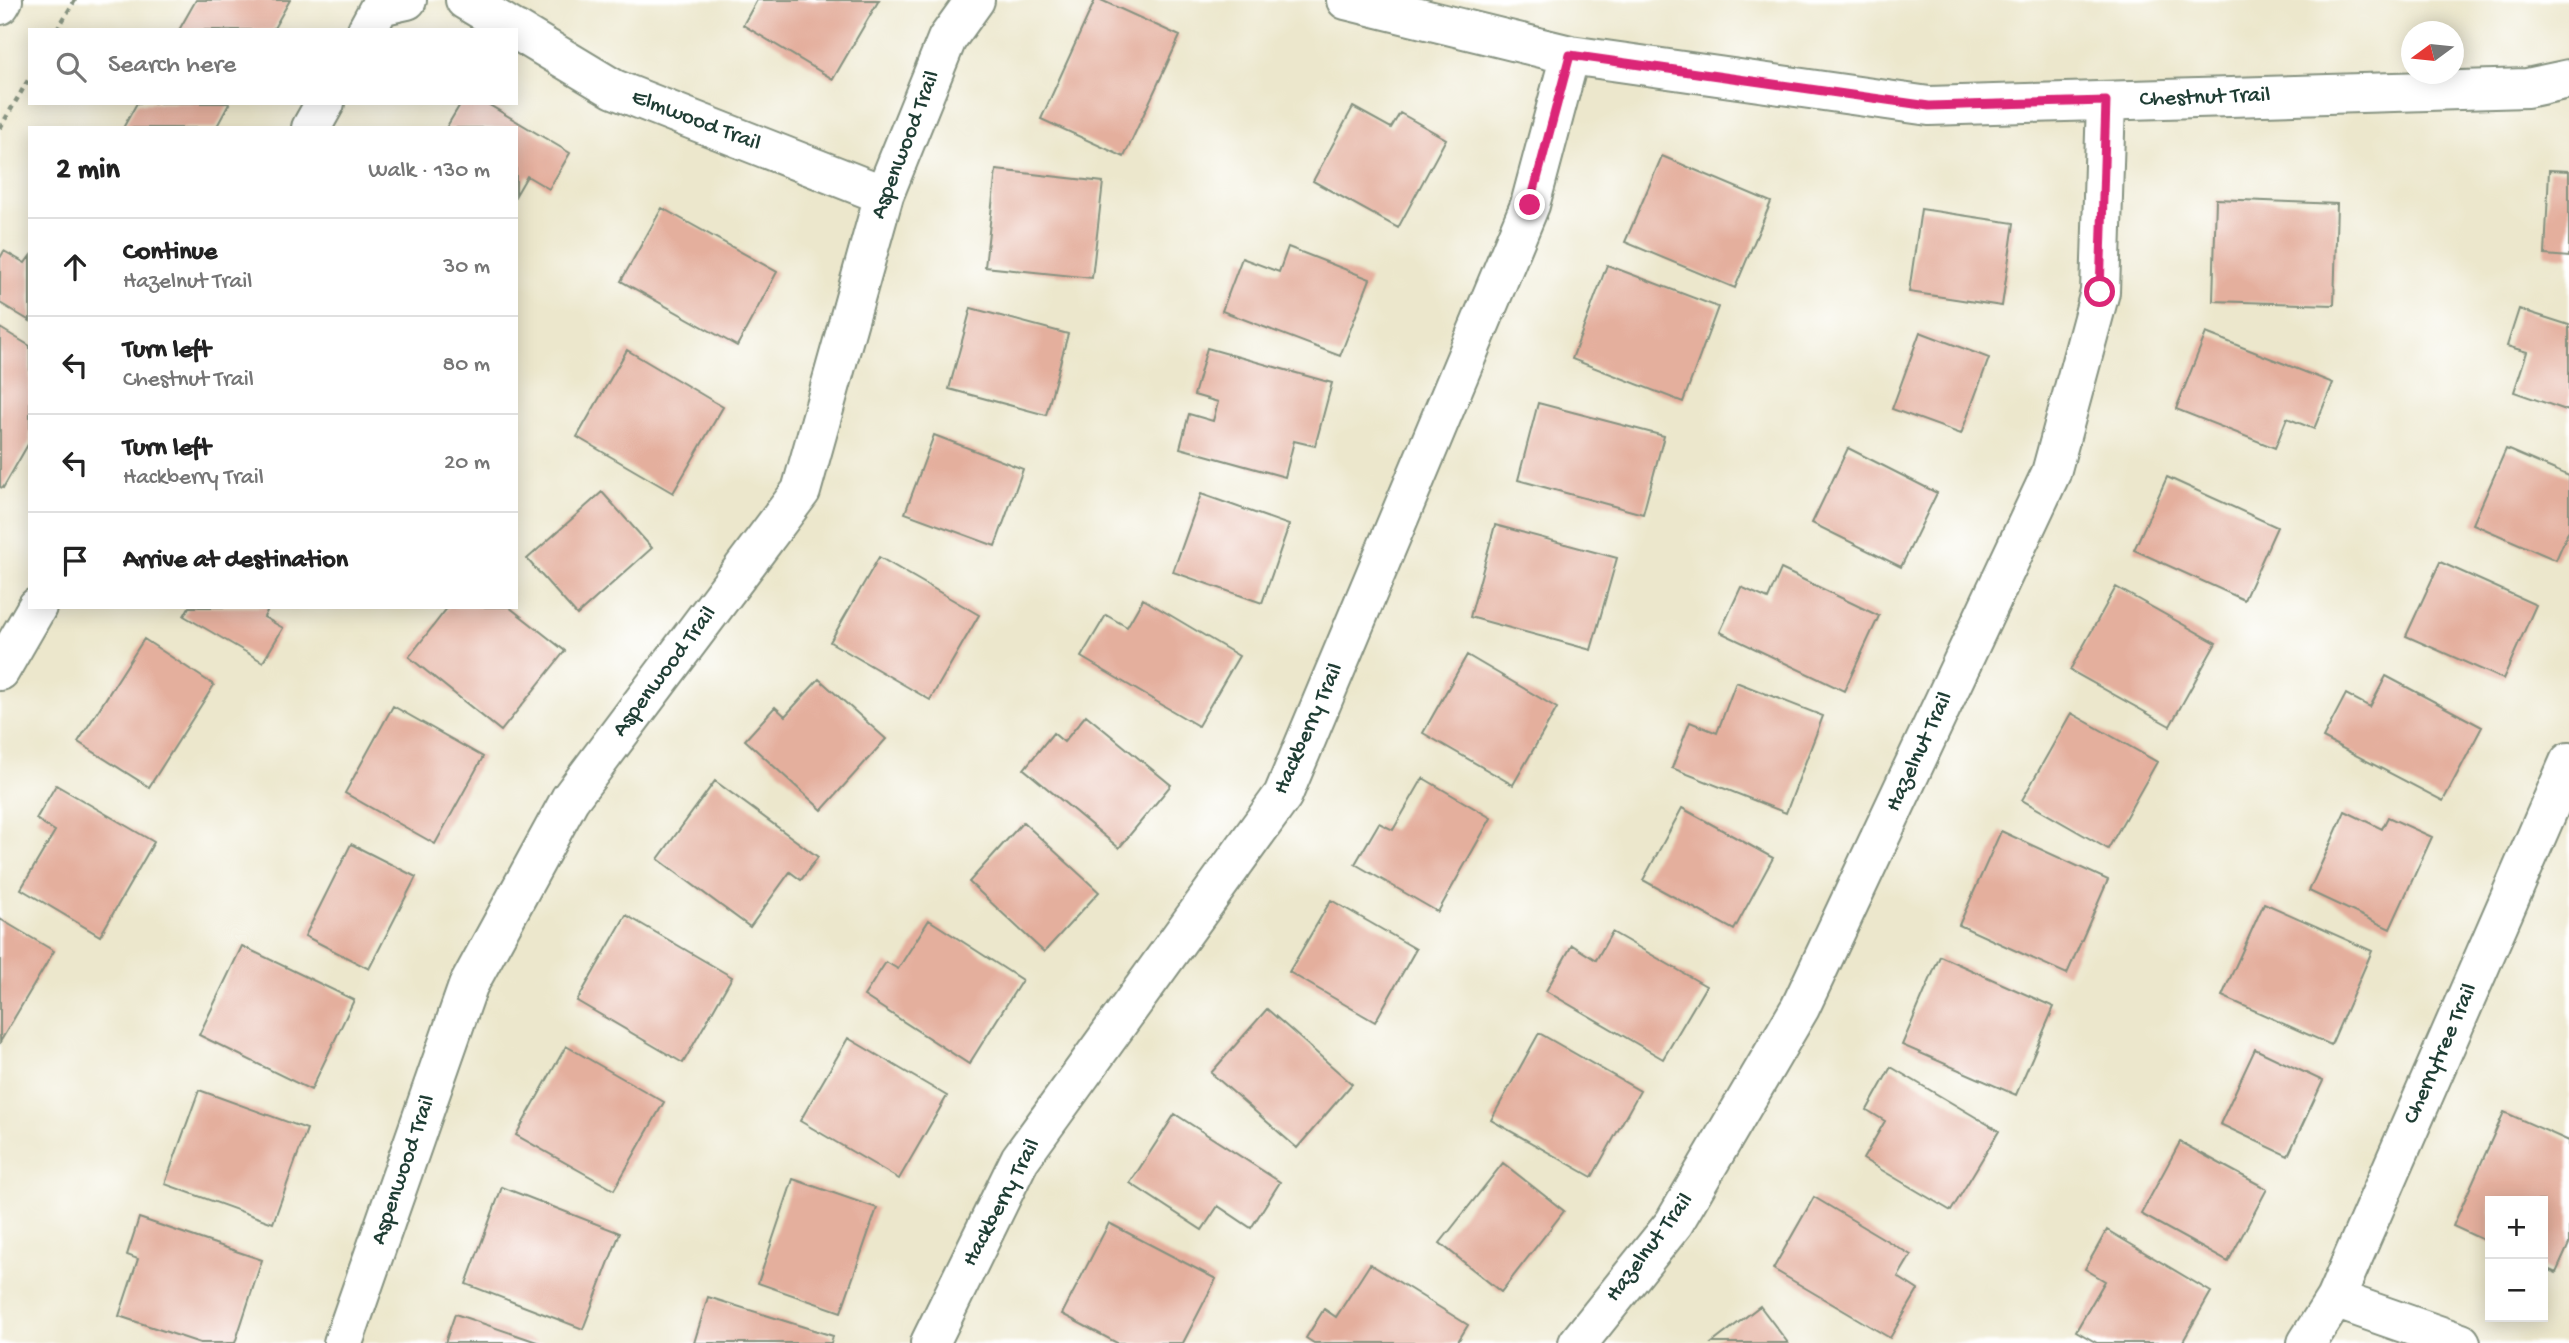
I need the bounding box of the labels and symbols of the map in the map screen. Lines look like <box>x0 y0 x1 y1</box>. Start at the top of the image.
north arrow <box>2401 21 2464 84</box>
street label: Aspenwood Trail <box>865 67 947 223</box>
street label: Chestnut Trail <box>2139 82 2271 114</box>
street label: Elmwood Trail <box>628 84 764 158</box>
route end <box>1514 189 1545 220</box>
route start <box>2084 276 2115 307</box>
street label: Aspenwood Trail <box>607 601 723 743</box>
street label: Hackberry Trail <box>1268 659 1350 799</box>
street label: Hazelnut Trail <box>1880 688 1960 816</box>
street label: Cherrytree Trail <box>2398 980 2484 1128</box>
street label: Aspenwood Trail <box>366 1092 442 1248</box>
street label: Hackberry Trail <box>957 1134 1047 1272</box>
street label: Hazelnut Trail <box>1600 1188 1700 1308</box>

